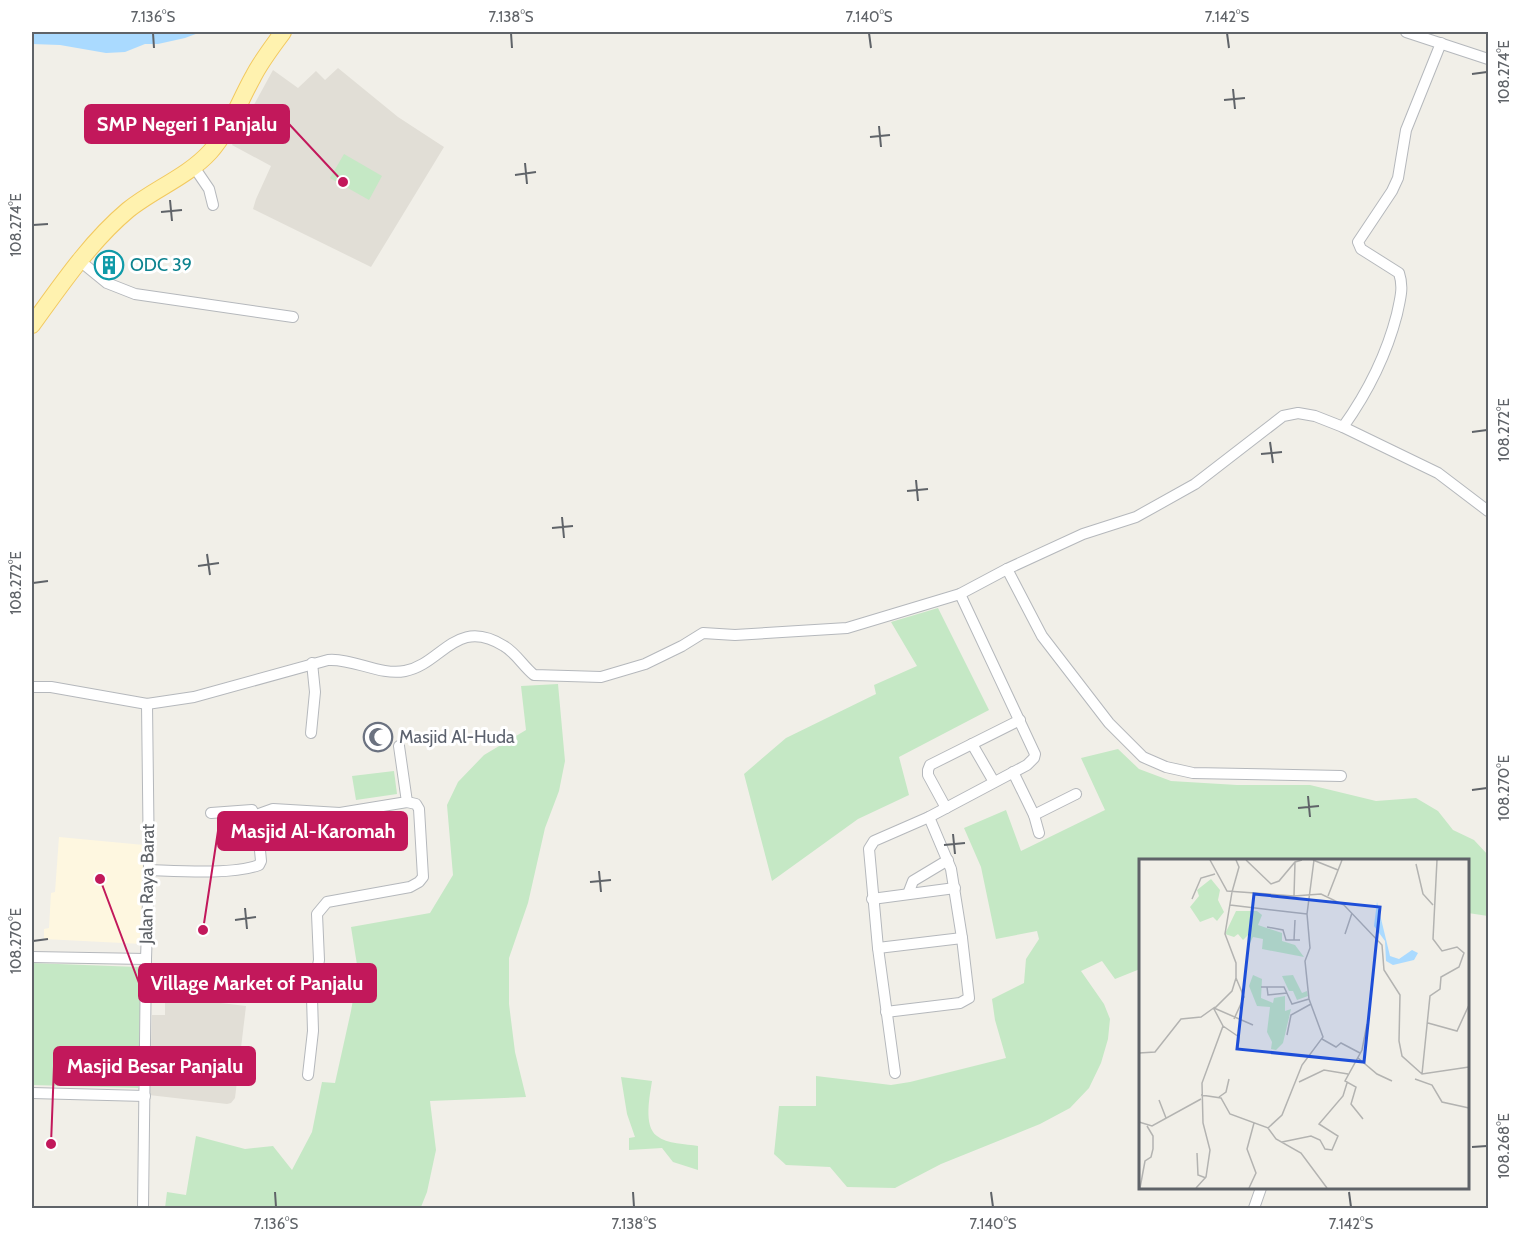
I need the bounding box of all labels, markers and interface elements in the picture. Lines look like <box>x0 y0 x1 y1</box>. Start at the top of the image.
text: 7.136°S <box>131 8 175 26</box>
text: 7.138°S <box>488 8 534 26</box>
text: 7.140°S <box>845 8 893 26</box>
text: 7.142°S <box>1205 8 1249 26</box>
text: 108.274°E <box>1495 40 1513 104</box>
callout: SMP Negeri 1 Panjalu <box>85 105 289 143</box>
text: SMP Negeri 1 Panjalu <box>97 112 277 136</box>
text: 108.274°E <box>7 193 25 257</box>
building icon: ODC 39 <box>93 249 125 281</box>
place label: ODC 39 <box>130 254 192 276</box>
text: 108.272°E <box>1495 398 1513 462</box>
text: 108.272°E <box>7 551 25 615</box>
mosque icon: Masjid Al-Huda <box>362 721 394 753</box>
place label: Masjid Al-Huda <box>399 726 515 748</box>
text: 108.270°E <box>1495 755 1513 821</box>
callout: Masjid Al-Karomah <box>218 812 407 850</box>
text: Masjid Al-Karomah <box>231 819 396 843</box>
street label: Jalan Raya Barat <box>135 824 159 945</box>
inset map <box>1139 859 1469 1189</box>
text: 108.270°E <box>7 908 25 974</box>
callout: Village Market of Panjalu <box>139 964 376 1002</box>
text: Village Market of Panjalu <box>151 971 363 995</box>
callout: Masjid Besar Panjalu <box>54 1047 255 1085</box>
text: Masjid Besar Panjalu <box>67 1054 243 1078</box>
text: 108.268°E <box>1495 1113 1513 1179</box>
text: 7.136°S <box>254 1215 298 1233</box>
text: 7.138°S <box>611 1215 657 1233</box>
text: 7.140°S <box>969 1215 1017 1233</box>
text: 7.142°S <box>1329 1215 1373 1233</box>

